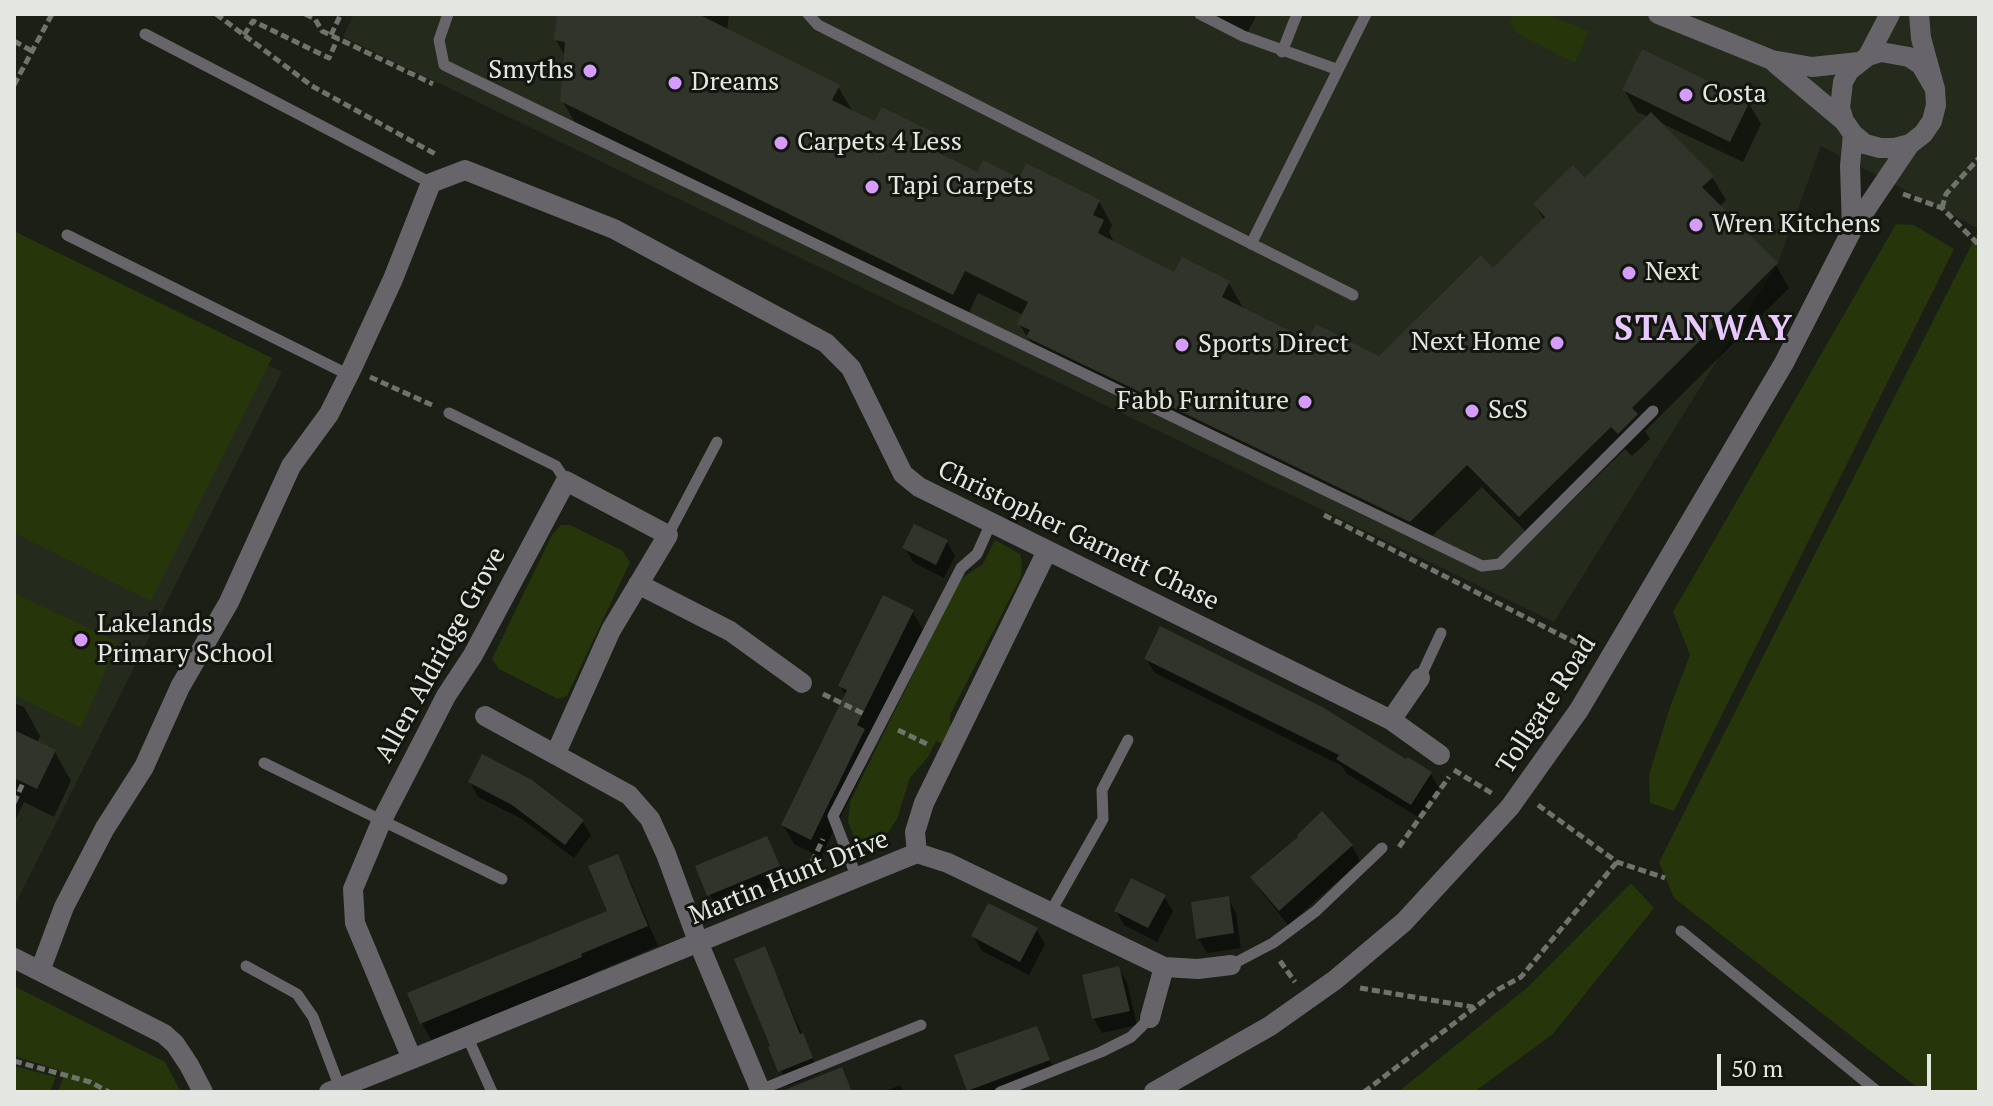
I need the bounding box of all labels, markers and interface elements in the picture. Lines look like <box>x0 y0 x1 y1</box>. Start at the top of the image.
place label: Smyths <box>488 55 574 87</box>
marker: Smyths <box>581 62 599 80</box>
place label: Dreams <box>691 67 779 99</box>
marker: Dreams <box>666 74 684 92</box>
place label: Costa <box>1702 79 1767 111</box>
marker: Costa <box>1677 86 1695 104</box>
place label: Carpets 4 Less <box>797 127 962 159</box>
marker: Carpets 4 Less <box>772 134 790 152</box>
place label: Tapi Carpets <box>888 171 1034 203</box>
marker: Tapi Carpets <box>863 178 881 196</box>
place label: Wren Kitchens <box>1712 209 1881 241</box>
marker: Wren Kitchens <box>1687 216 1705 234</box>
place label: Next <box>1645 257 1700 289</box>
marker: Next <box>1620 264 1638 282</box>
district label: STANWAY <box>1614 310 1794 350</box>
place label: Next Home <box>1411 327 1541 359</box>
place label: Sports Direct <box>1198 329 1349 361</box>
marker: Next Home <box>1548 334 1566 352</box>
marker: Sports Direct <box>1173 336 1191 354</box>
place label: Fabb Furniture <box>1117 386 1289 418</box>
marker: Fabb Furniture <box>1296 393 1314 411</box>
place label: ScS <box>1488 395 1528 427</box>
marker: ScS <box>1463 402 1481 420</box>
street label: Christopher Garnett Chase <box>932 454 1224 618</box>
street label: Allen Aldridge Grove <box>369 542 513 768</box>
place label: Lakelands Primary School <box>97 609 274 670</box>
street label: Tollgate Road <box>1491 630 1603 780</box>
marker: Lakelands Primary School <box>72 631 90 649</box>
street label: Martin Hunt Drive <box>685 824 893 932</box>
scale bar <box>1721 1038 1935 1088</box>
text: 50 m <box>1731 1052 1783 1084</box>

